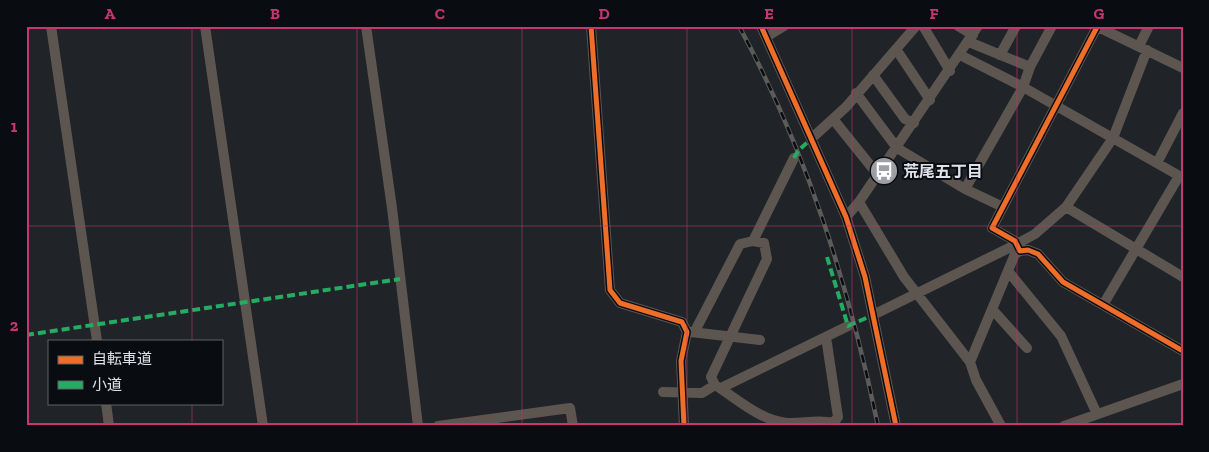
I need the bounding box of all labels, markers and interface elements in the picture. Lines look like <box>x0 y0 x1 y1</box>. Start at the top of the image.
text: A <box>105 4 116 23</box>
text: B <box>270 4 280 23</box>
text: C <box>435 4 445 23</box>
text: D <box>598 4 610 23</box>
text: E <box>764 4 774 23</box>
text: F <box>929 4 939 23</box>
text: G <box>1094 4 1105 23</box>
text: 1 <box>11 117 18 136</box>
bus stop icon: 荒尾五丁目 <box>869 156 899 186</box>
place label: 荒尾五丁目 <box>903 162 983 181</box>
text: 2 <box>10 316 19 335</box>
legend <box>48 340 222 404</box>
text: 自転車道 <box>92 350 152 368</box>
text: 小道 <box>92 376 122 394</box>

